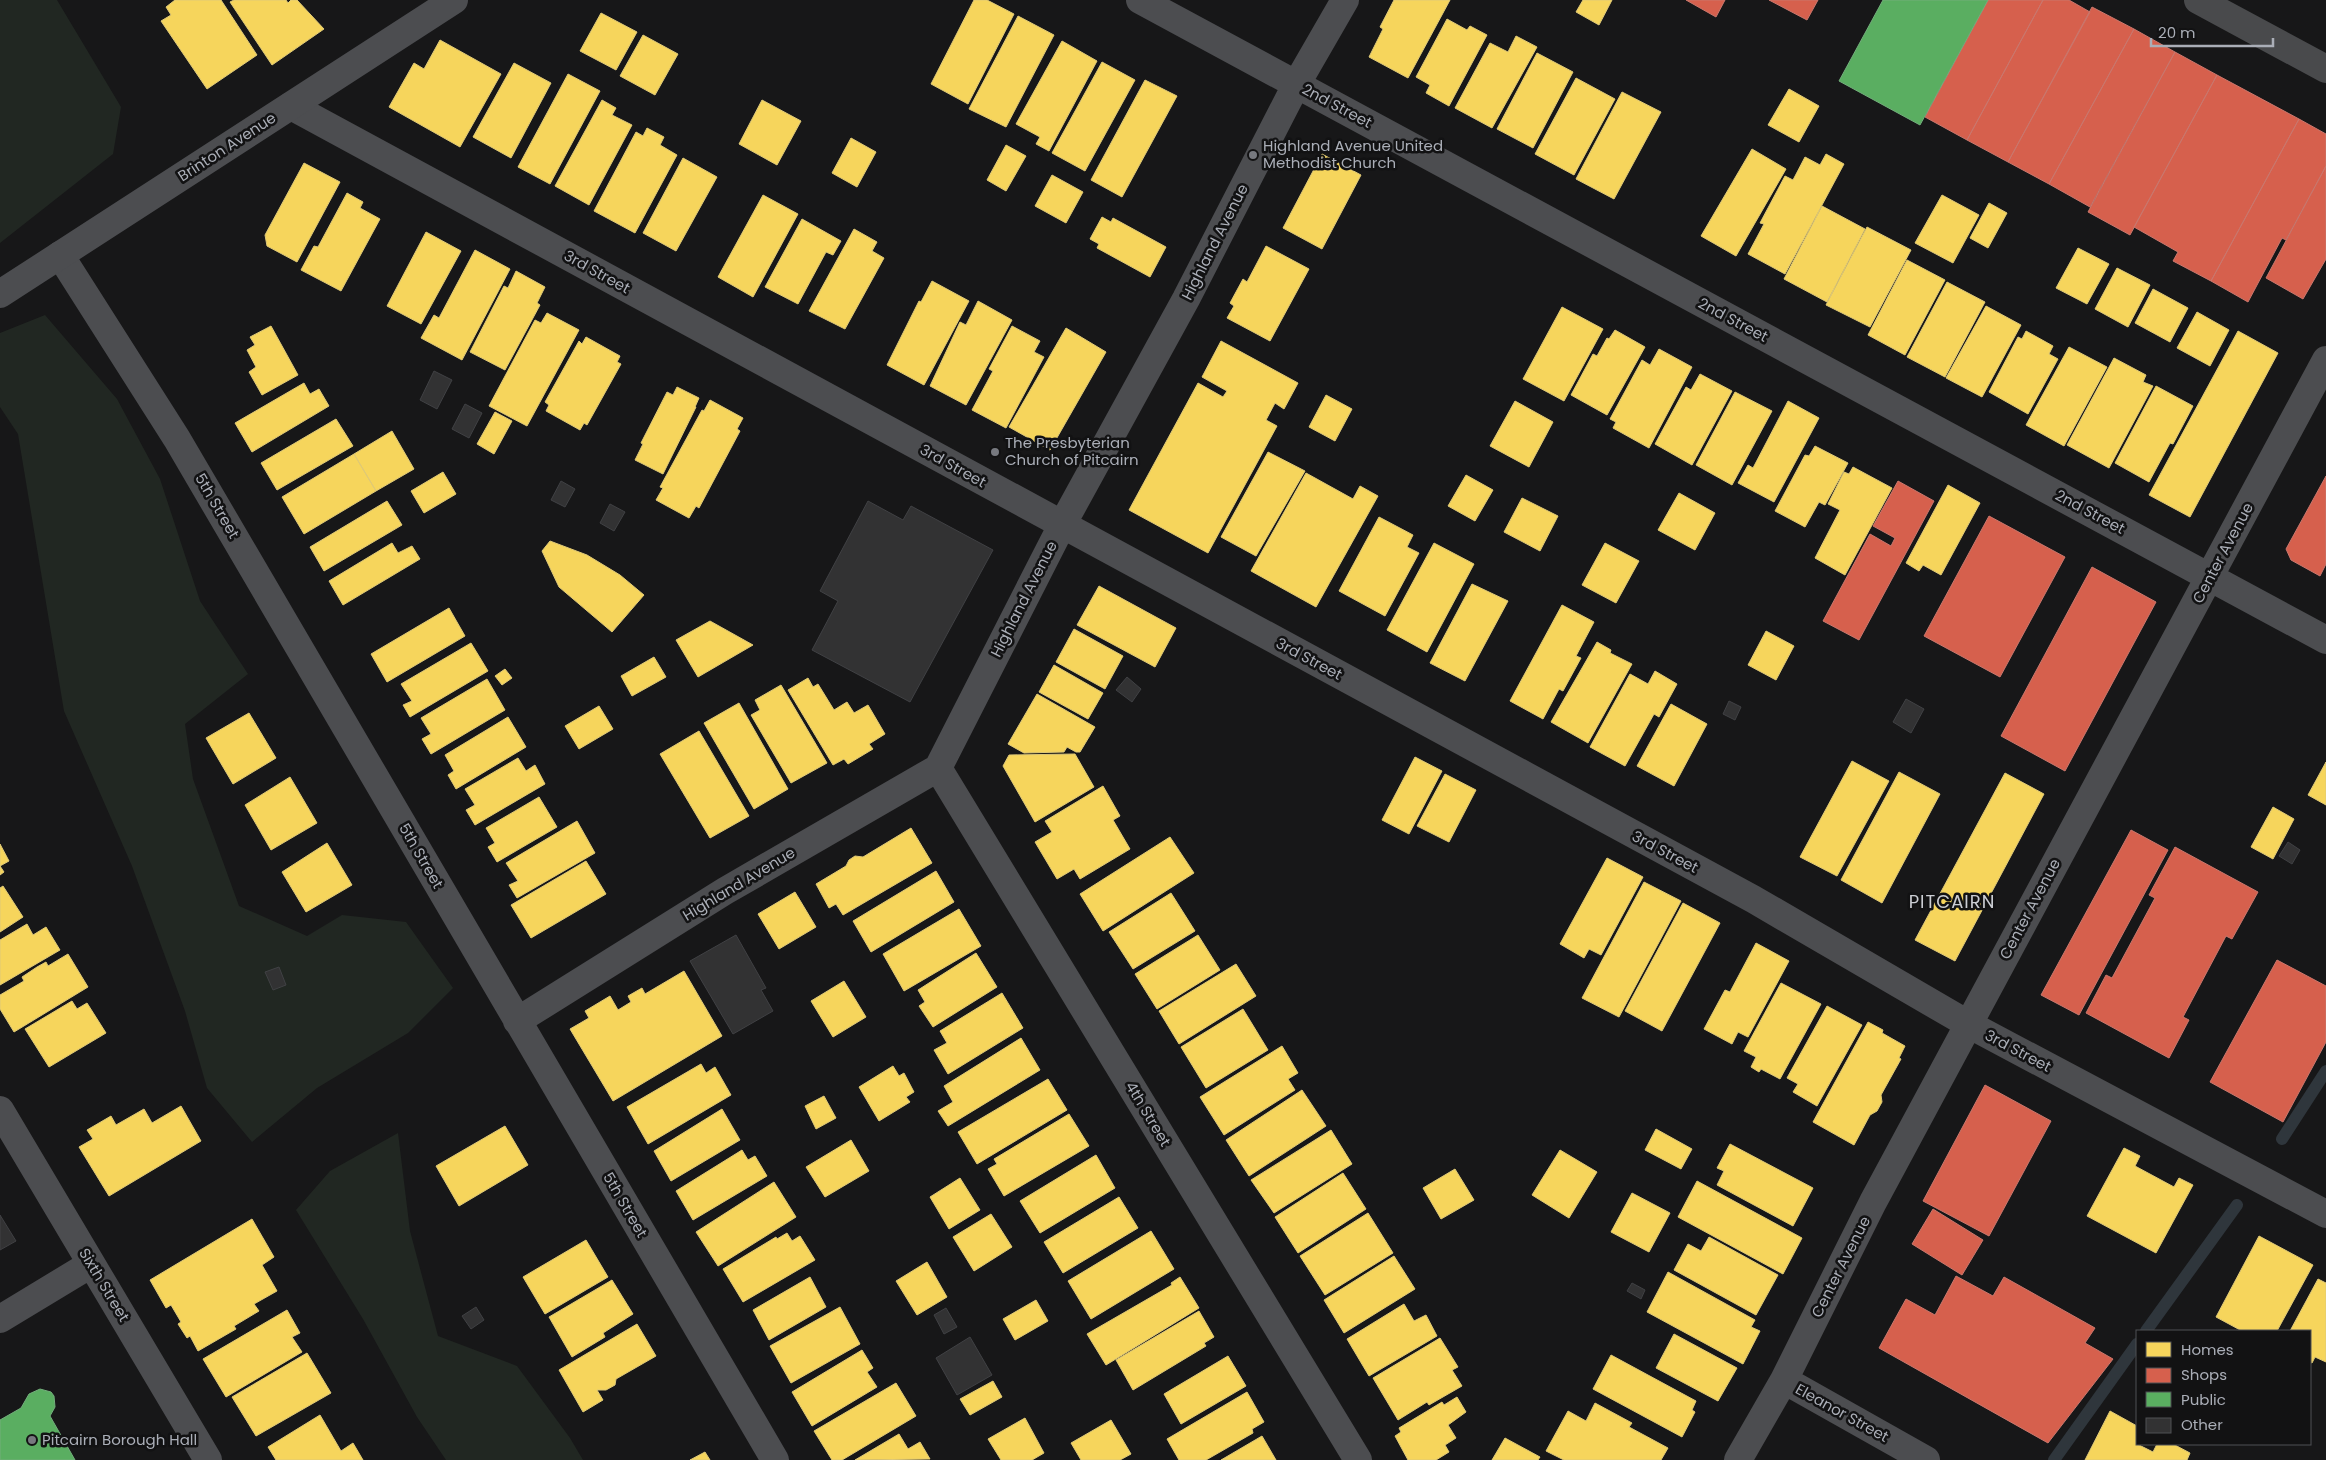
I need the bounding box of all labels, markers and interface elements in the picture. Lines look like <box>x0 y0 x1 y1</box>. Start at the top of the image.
scale bar <box>2151 15 2274 47</box>
text: 20 m <box>2158 22 2196 43</box>
street label: 2nd Street <box>1299 78 1376 133</box>
street label: Brinton Avenue <box>174 107 280 186</box>
place label: Highland Avenue United Methodist Church <box>1263 135 1443 173</box>
marker: Highland Avenue United Methodist Church <box>1247 149 1259 161</box>
street label: Highland Avenue <box>1176 180 1253 303</box>
street label: 3rd Street <box>560 245 634 298</box>
street label: 2nd Street <box>1695 292 1772 347</box>
place label: The Presbyterian Church of Pitcairn <box>1005 432 1139 470</box>
street label: 3rd Street <box>916 439 990 492</box>
marker: The Presbyterian Church of Pitcairn <box>989 446 1001 458</box>
street label: 5th Street <box>190 469 245 542</box>
street label: 2nd Street <box>2052 484 2129 539</box>
street label: Center Avenue <box>2187 499 2258 607</box>
street label: Highland Avenue <box>985 537 1062 660</box>
street label: 3rd Street <box>1272 632 1346 685</box>
street label: 5th Street <box>394 819 449 892</box>
street label: 3rd Street <box>1628 825 1702 878</box>
street label: Highland Avenue <box>679 842 799 925</box>
street label: Center Avenue <box>1994 855 2065 963</box>
district label: PITCAIRN <box>1909 889 1995 914</box>
street label: 3rd Street <box>1981 1024 2055 1077</box>
street label: 4th Street <box>1121 1077 1176 1150</box>
street label: 5th Street <box>598 1168 653 1241</box>
street label: Center Avenue <box>1806 1212 1875 1321</box>
street label: Sixth Street <box>74 1244 135 1326</box>
legend <box>2136 1330 2311 1445</box>
text: Homes <box>2181 1339 2234 1360</box>
text: Shops <box>2181 1364 2227 1385</box>
street label: Eleanor Street <box>1792 1378 1893 1447</box>
text: Public <box>2181 1389 2226 1410</box>
text: Other <box>2181 1414 2223 1435</box>
place label: Pitcairn Borough Hall <box>42 1429 197 1450</box>
marker: Pitcairn Borough Hall <box>26 1434 38 1446</box>

